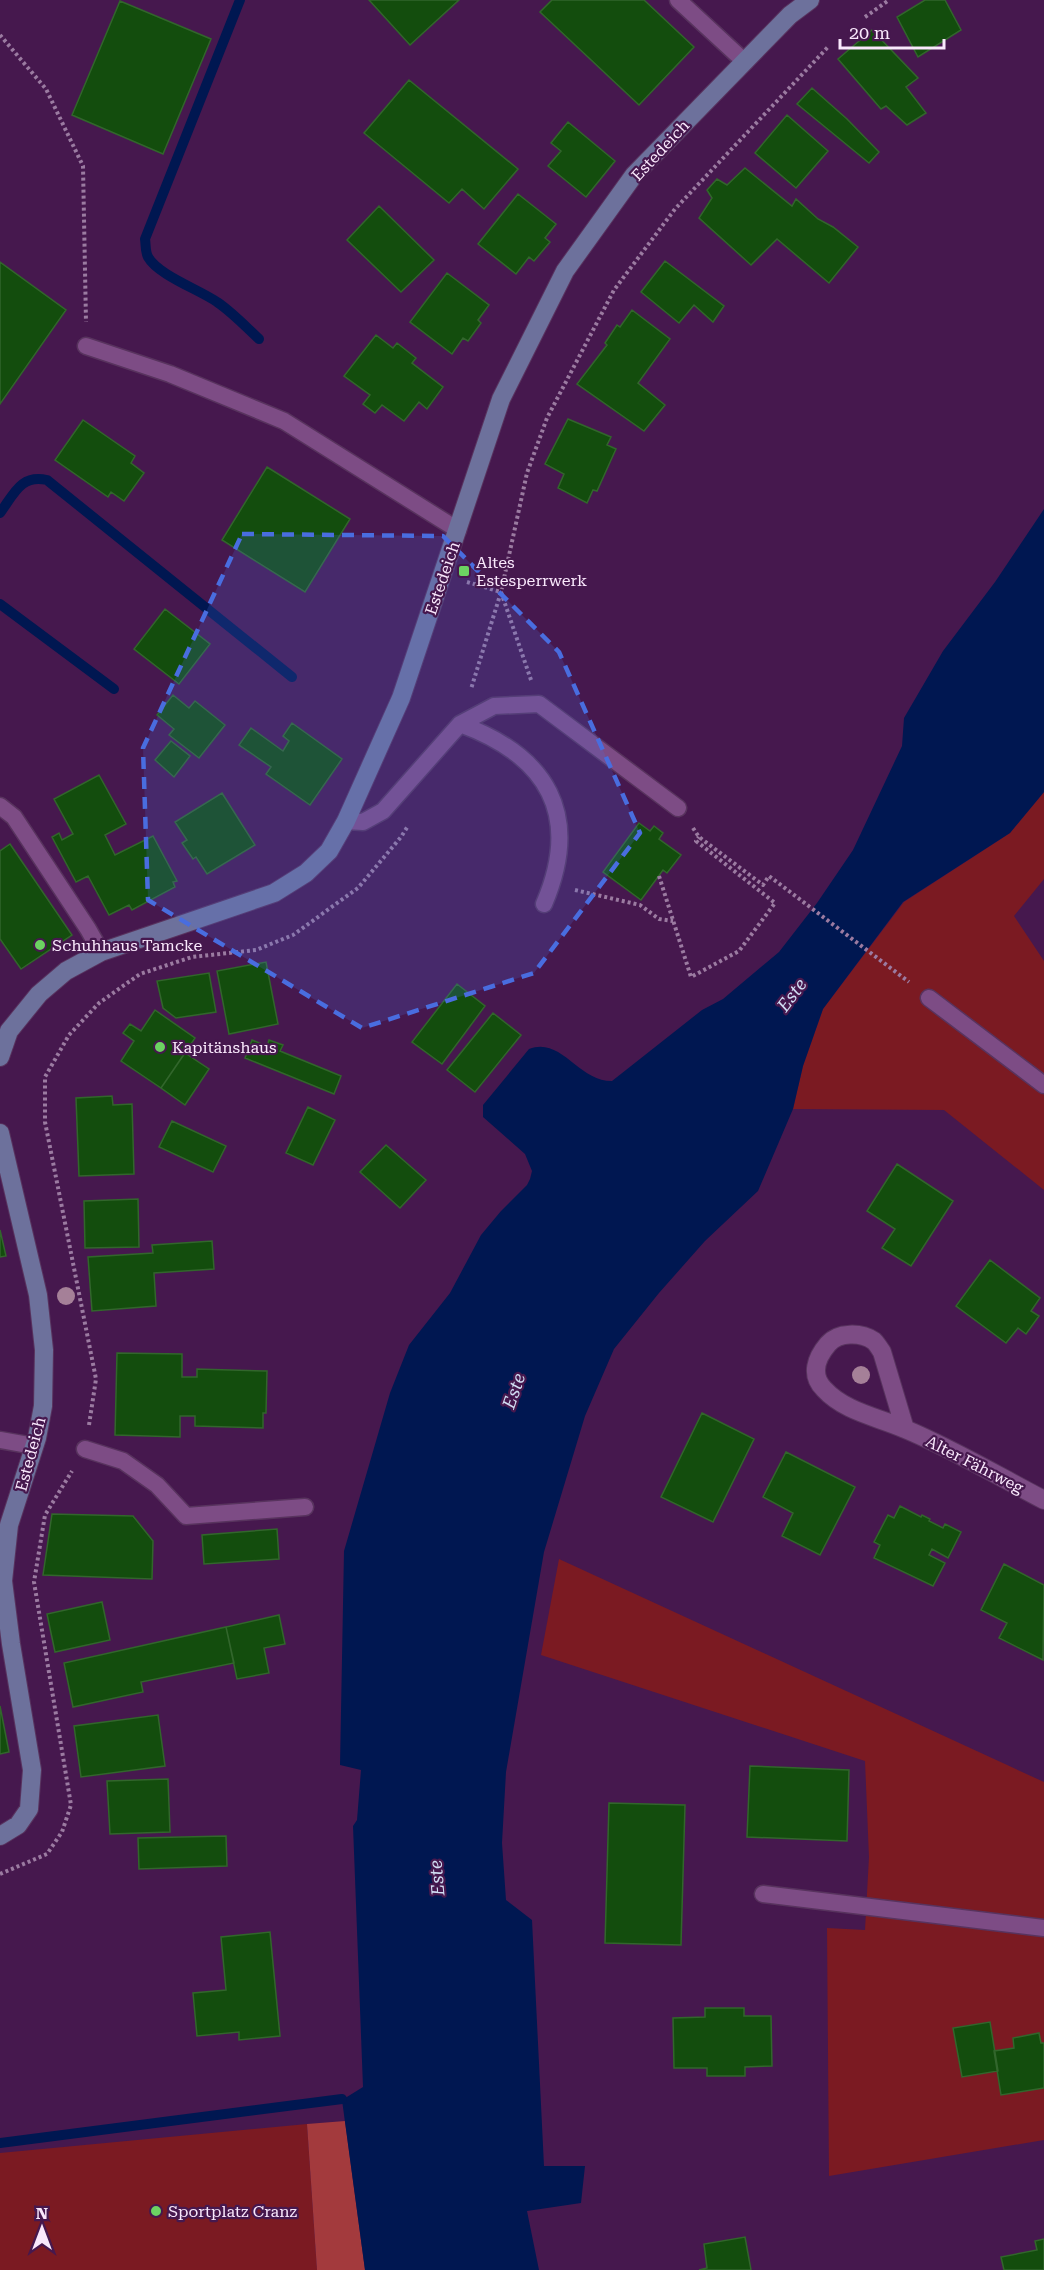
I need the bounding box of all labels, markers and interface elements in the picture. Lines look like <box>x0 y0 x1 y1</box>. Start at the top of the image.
scale bar <box>840 12 944 50</box>
text: 20 m <box>849 22 890 43</box>
street label: Estedeich <box>627 116 693 185</box>
street label: Estedeich <box>421 539 464 617</box>
place label: Altes Estesperrwerk <box>476 553 587 590</box>
marker: Altes Estesperrwerk <box>457 564 471 578</box>
place label: Schuhhaus Tamcke <box>52 936 203 955</box>
marker: Schuhhaus Tamcke <box>33 938 47 952</box>
water label: Este <box>772 974 811 1016</box>
place label: Kapitänshaus <box>172 1038 277 1057</box>
marker: Kapitänshaus <box>153 1040 167 1054</box>
water label: Este <box>497 1370 529 1412</box>
street label: Estedeich <box>11 1415 50 1493</box>
street label: Alter Fährweg <box>923 1432 1028 1498</box>
water label: Este <box>424 1859 449 1898</box>
north arrow <box>12 2198 72 2258</box>
place label: Sportplatz Cranz <box>168 2202 298 2221</box>
text: N <box>36 2204 48 2223</box>
marker: Sportplatz Cranz <box>149 2204 163 2218</box>

